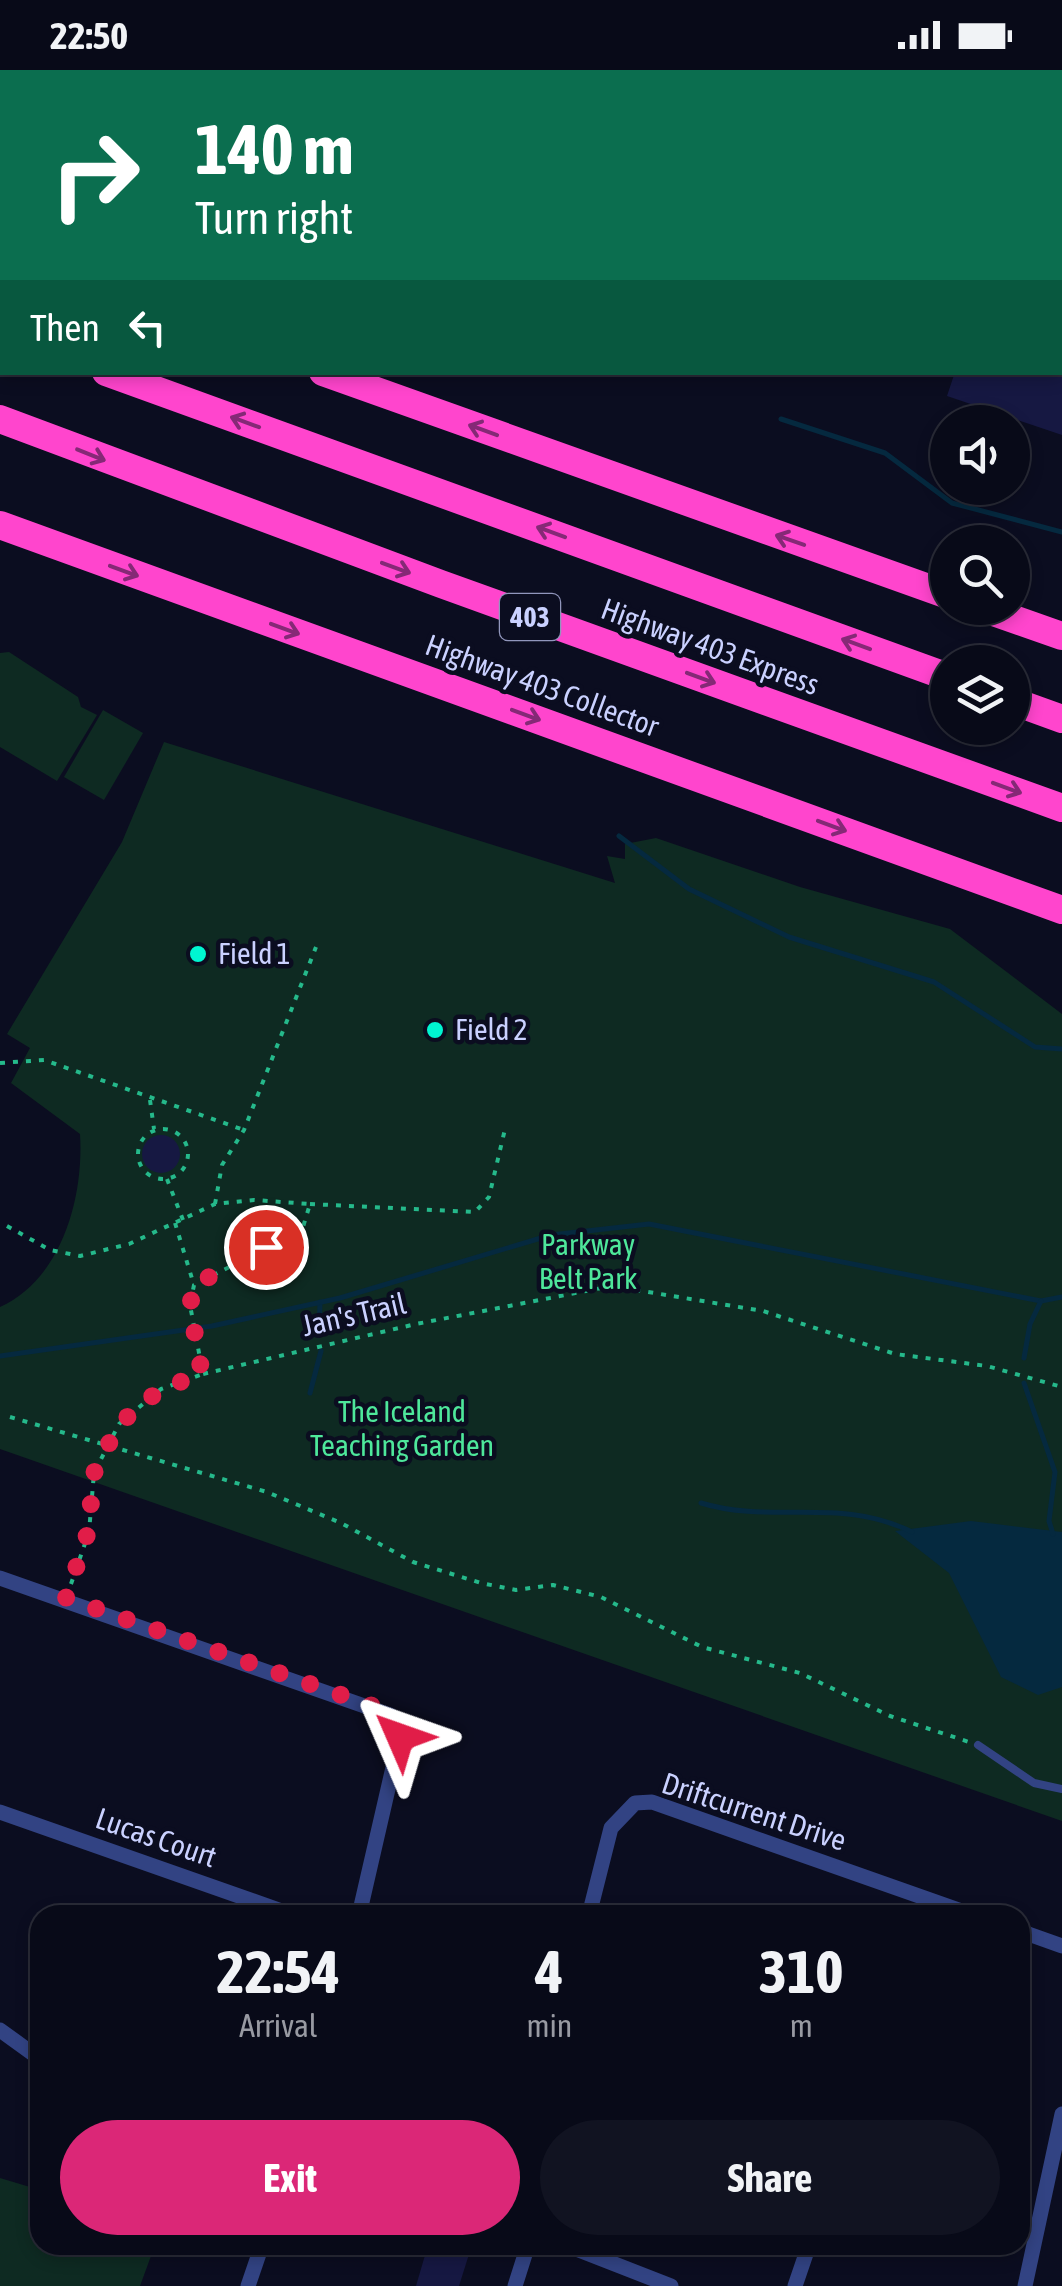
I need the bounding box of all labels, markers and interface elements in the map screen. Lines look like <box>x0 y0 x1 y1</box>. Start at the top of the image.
text: 22:50 <box>50 14 128 57</box>
text: 140 m <box>195 109 354 189</box>
icon: right <box>30 110 160 240</box>
text: Turn right <box>195 192 353 244</box>
icon: left <box>120 300 175 355</box>
text: Then <box>30 306 100 349</box>
map controls <box>930 405 1030 745</box>
button: sound <box>930 405 1030 505</box>
one-way arrow <box>230 412 261 430</box>
one-way arrow <box>469 420 500 438</box>
one-way arrow <box>75 448 105 466</box>
one-way arrow <box>536 522 567 540</box>
button: search <box>930 525 1030 625</box>
one-way arrow <box>774 529 806 547</box>
one-way arrow <box>379 560 410 578</box>
one-way arrow <box>108 563 139 581</box>
street label: Highway 403 Express <box>597 591 824 701</box>
road number: 403 <box>500 594 560 640</box>
one-way arrow <box>269 621 301 639</box>
street label: Highway 403 Collector <box>421 627 664 743</box>
one-way arrow <box>841 634 872 652</box>
button: layers <box>930 645 1030 745</box>
one-way arrow <box>685 670 716 688</box>
one-way arrow <box>510 707 541 725</box>
one-way arrow <box>991 780 1022 798</box>
one-way arrow <box>815 818 846 836</box>
place label: Field 1 <box>218 936 291 970</box>
marker: Field 1 <box>187 943 209 965</box>
place label: Field 2 <box>455 1012 528 1046</box>
marker: Field 2 <box>424 1019 446 1041</box>
pin <box>224 1205 309 1290</box>
icon: arrive <box>239 1220 294 1275</box>
park label: Parkway Belt Park <box>539 1227 637 1295</box>
street label: Jan's Trail <box>299 1286 409 1342</box>
park label: The Iceland Teaching Garden <box>310 1394 494 1462</box>
position arrow <box>348 1685 452 1789</box>
street label: Driftcurrent Drive <box>658 1765 851 1857</box>
street label: Lucas Court <box>92 1801 221 1873</box>
text: 22:54 <box>216 1937 340 2006</box>
text: 4 <box>535 1937 564 2006</box>
text: 310 <box>759 1937 843 2006</box>
text: Arrival <box>239 2007 317 2044</box>
text: min <box>526 2007 572 2044</box>
text: m <box>790 2007 813 2044</box>
button: Exit <box>60 2120 520 2235</box>
button: Share <box>540 2120 1000 2235</box>

